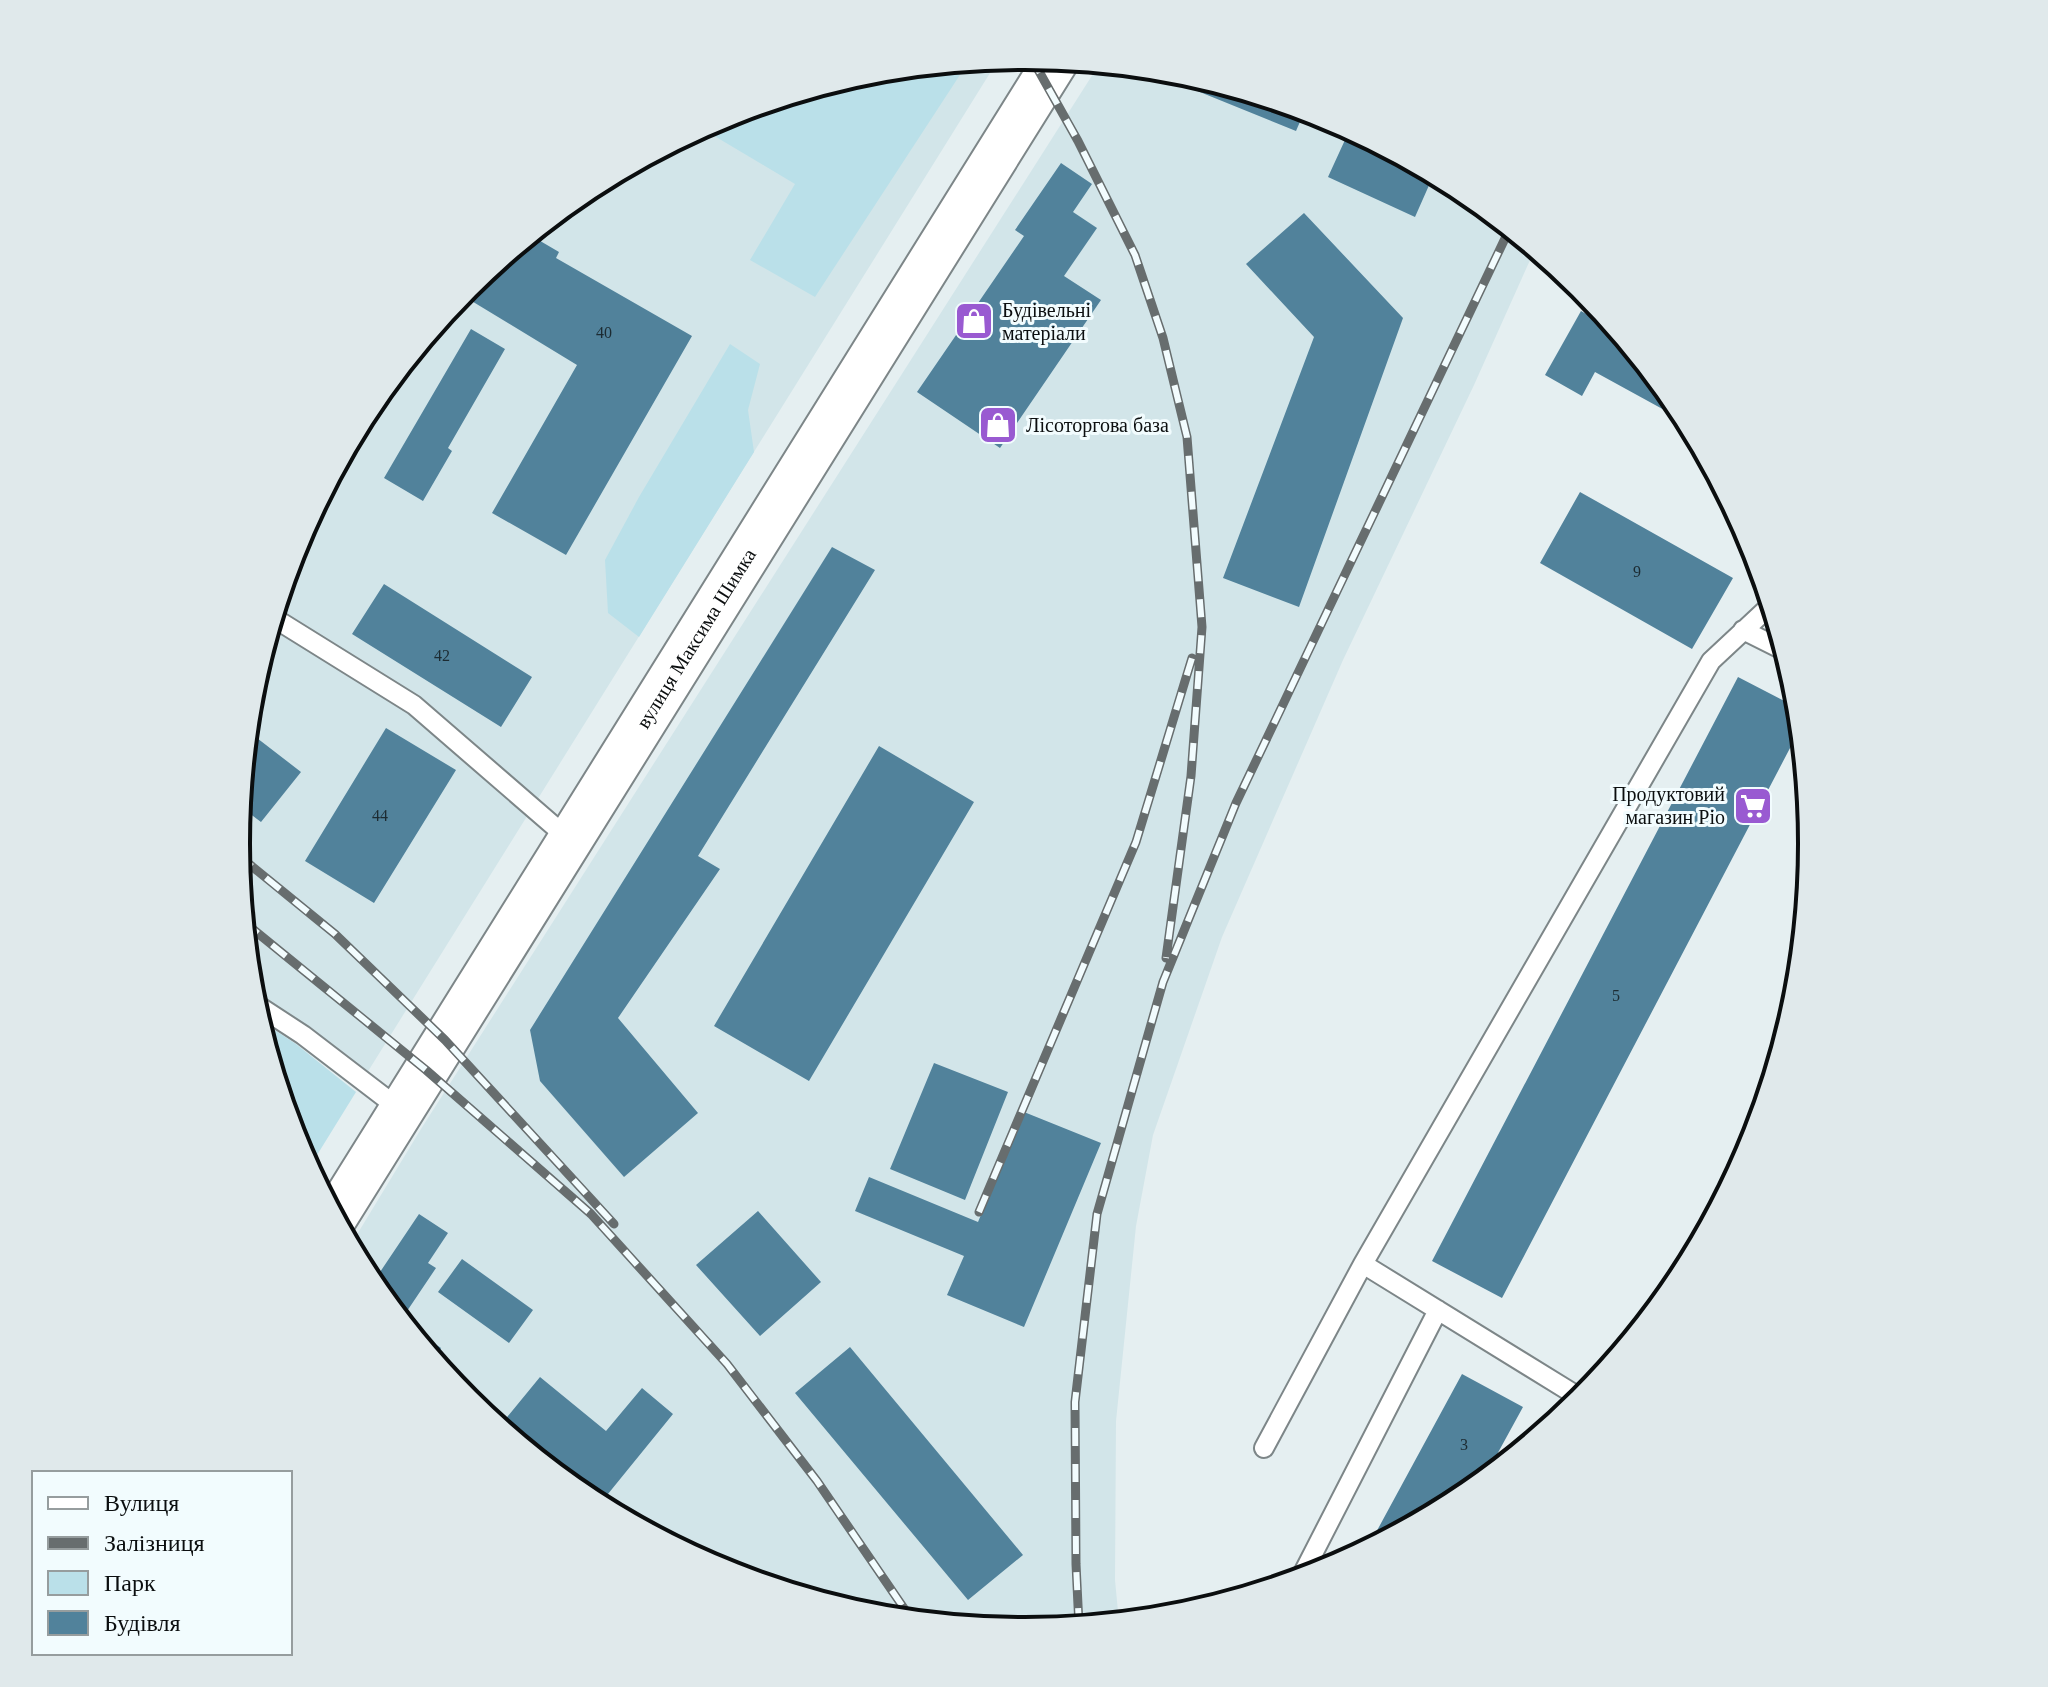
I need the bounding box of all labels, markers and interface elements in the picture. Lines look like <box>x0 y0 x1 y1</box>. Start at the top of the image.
place label: Будівельні матеріали <box>1002 299 1091 345</box>
shop icon: Будівельні матеріали <box>953 300 995 342</box>
house number: 40 <box>596 324 612 341</box>
shop icon: Лісоторгова база <box>977 404 1019 446</box>
place label: Лісоторгова база <box>1026 414 1169 437</box>
street label: вулиця Максима Шимка <box>632 544 760 732</box>
house number: 9 <box>1633 563 1641 580</box>
house number: 42 <box>434 647 450 664</box>
place label: Продуктовий магазин Ріо <box>1612 783 1725 828</box>
supermarket icon: Продуктовий магазин Ріо <box>1732 785 1774 827</box>
house number: 44 <box>372 807 388 824</box>
house number: 5 <box>1612 987 1620 1004</box>
house number: 3 <box>1460 1436 1468 1453</box>
legend <box>32 1471 292 1655</box>
text: Вулиця <box>104 1490 179 1516</box>
text: Залізниця <box>104 1530 205 1556</box>
text: Парк <box>104 1570 156 1596</box>
text: Будівля <box>104 1610 181 1636</box>

